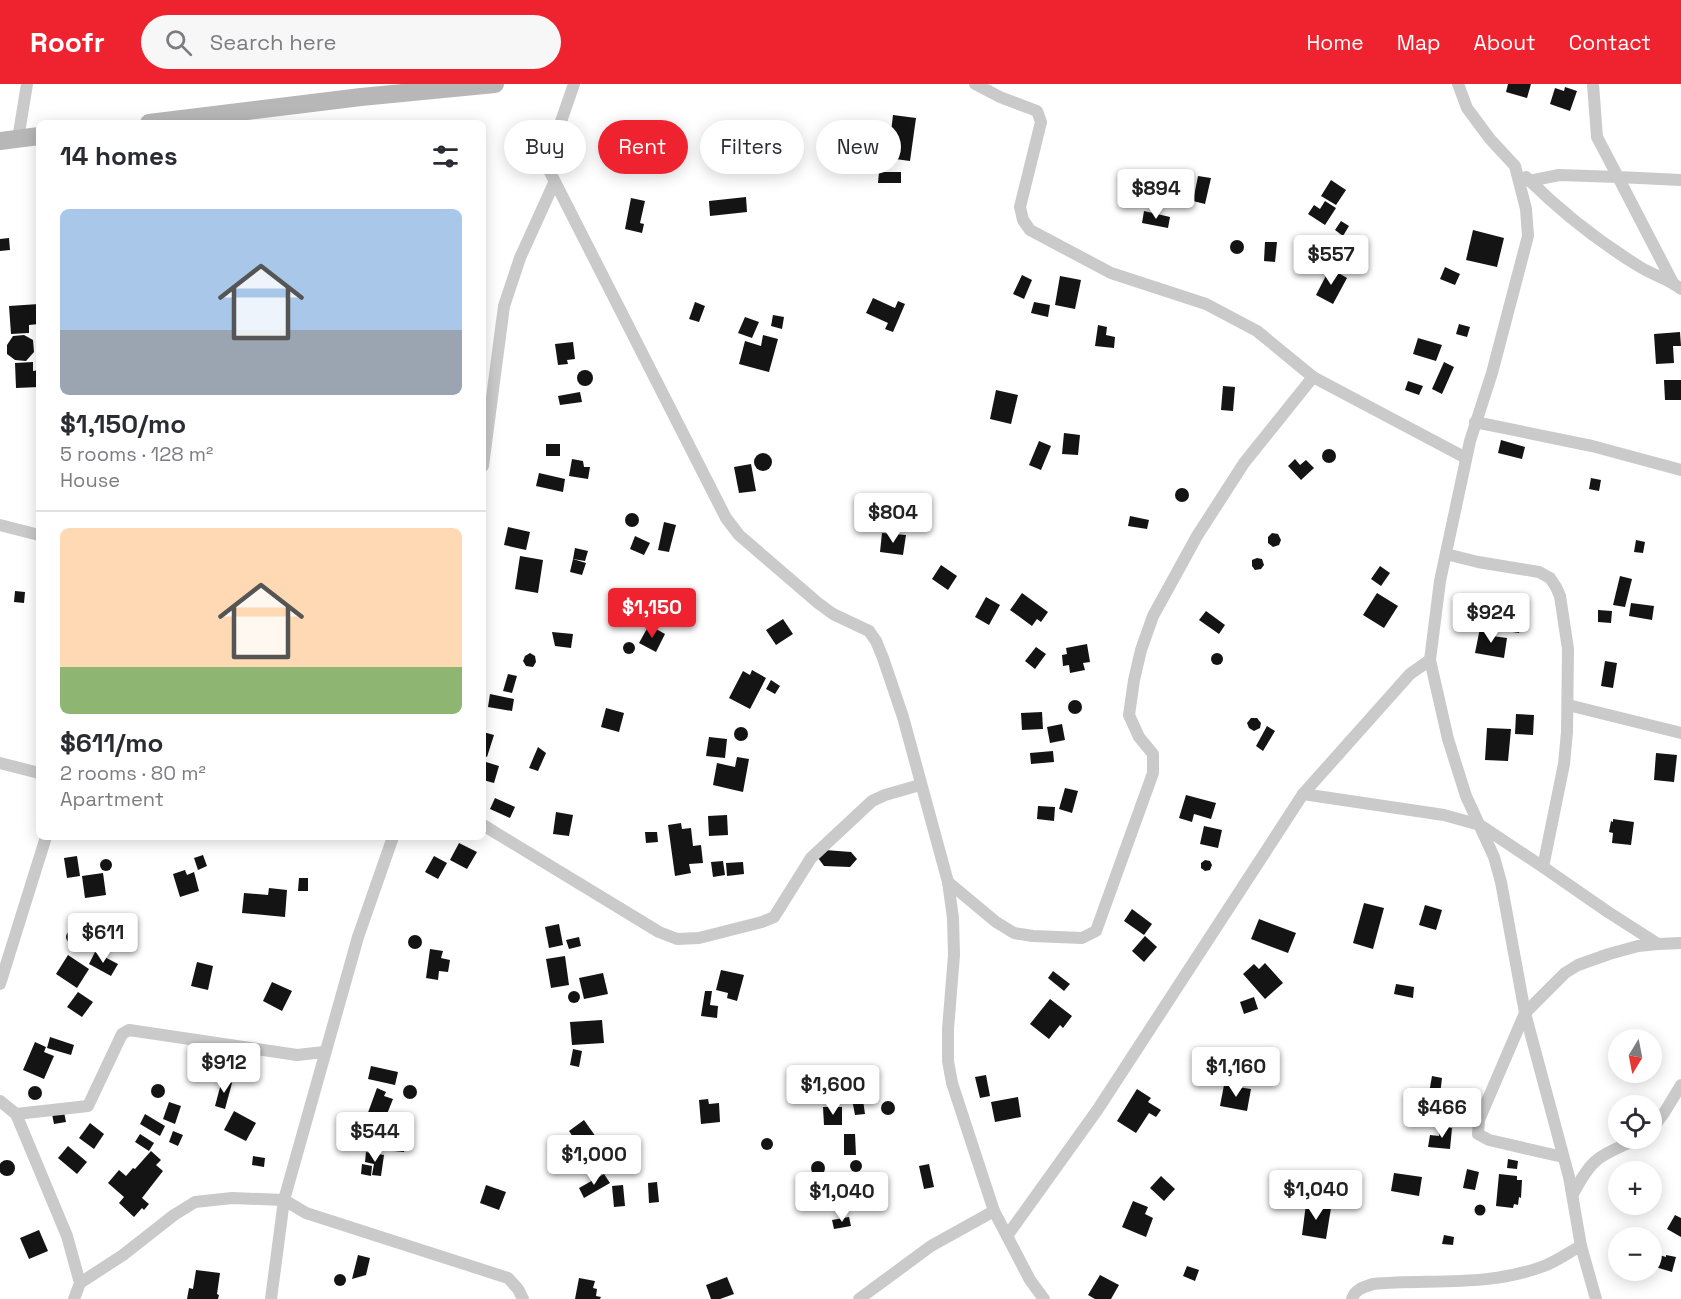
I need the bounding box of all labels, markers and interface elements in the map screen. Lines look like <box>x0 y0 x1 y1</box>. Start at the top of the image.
search box <box>141 15 561 69</box>
text: Roofr <box>30 24 105 60</box>
icon: search <box>162 26 195 59</box>
text: Search here <box>210 28 337 56</box>
text: Home <box>1306 29 1364 56</box>
text: Map <box>1397 29 1441 56</box>
text: About <box>1474 29 1536 56</box>
text: Contact <box>1569 29 1651 56</box>
chip: Buy <box>504 120 586 174</box>
chip: Rent <box>598 120 688 174</box>
chip: Filters <box>700 120 804 174</box>
chip: New <box>816 120 901 174</box>
text: 14 homes <box>60 139 178 173</box>
icon: filters <box>429 140 462 173</box>
pin: $894 <box>1120 169 1192 220</box>
text: $894 <box>1131 175 1181 201</box>
pin: $557 <box>1295 235 1367 286</box>
text: $557 <box>1308 241 1354 267</box>
icon: home <box>207 248 315 356</box>
text: $1,150/mo <box>60 407 186 441</box>
text: 5 rooms · 128 m² <box>60 441 213 467</box>
text: House <box>60 467 120 493</box>
pin: $804 <box>857 493 929 544</box>
text: $804 <box>868 499 918 525</box>
icon: home <box>207 567 315 675</box>
pin: $1,150 <box>603 588 701 639</box>
pin: $924 <box>1455 593 1527 644</box>
text: $1,150 <box>622 594 682 620</box>
text: $924 <box>1467 599 1515 625</box>
text: $611/mo <box>60 726 163 760</box>
text: 2 rooms · 80 m² <box>60 760 206 786</box>
text: Apartment <box>60 786 164 812</box>
pin: $611 <box>67 913 139 964</box>
text: $611 <box>82 919 124 945</box>
north arrow <box>1608 1029 1662 1083</box>
map controls <box>1608 1029 1662 1281</box>
pin: $912 <box>188 1043 260 1094</box>
pin: $1,160 <box>1187 1047 1285 1098</box>
text: $912 <box>201 1049 247 1075</box>
text: $1,160 <box>1206 1053 1266 1079</box>
pin: $1,600 <box>784 1065 882 1116</box>
text: $1,600 <box>800 1071 866 1097</box>
pin: $466 <box>1406 1088 1478 1139</box>
text: $466 <box>1417 1094 1467 1120</box>
button: locate <box>1608 1095 1662 1149</box>
pin: $544 <box>339 1112 411 1163</box>
text: $544 <box>350 1118 400 1144</box>
pin: $1,000 <box>545 1135 643 1186</box>
text: $1,000 <box>561 1141 627 1167</box>
button: + <box>1608 1161 1662 1215</box>
pin: $1,040 <box>1267 1170 1365 1221</box>
pin: $1,040 <box>793 1172 891 1223</box>
text: $1,040 <box>1283 1176 1349 1202</box>
text: $1,040 <box>809 1178 875 1204</box>
button: − <box>1608 1227 1662 1281</box>

